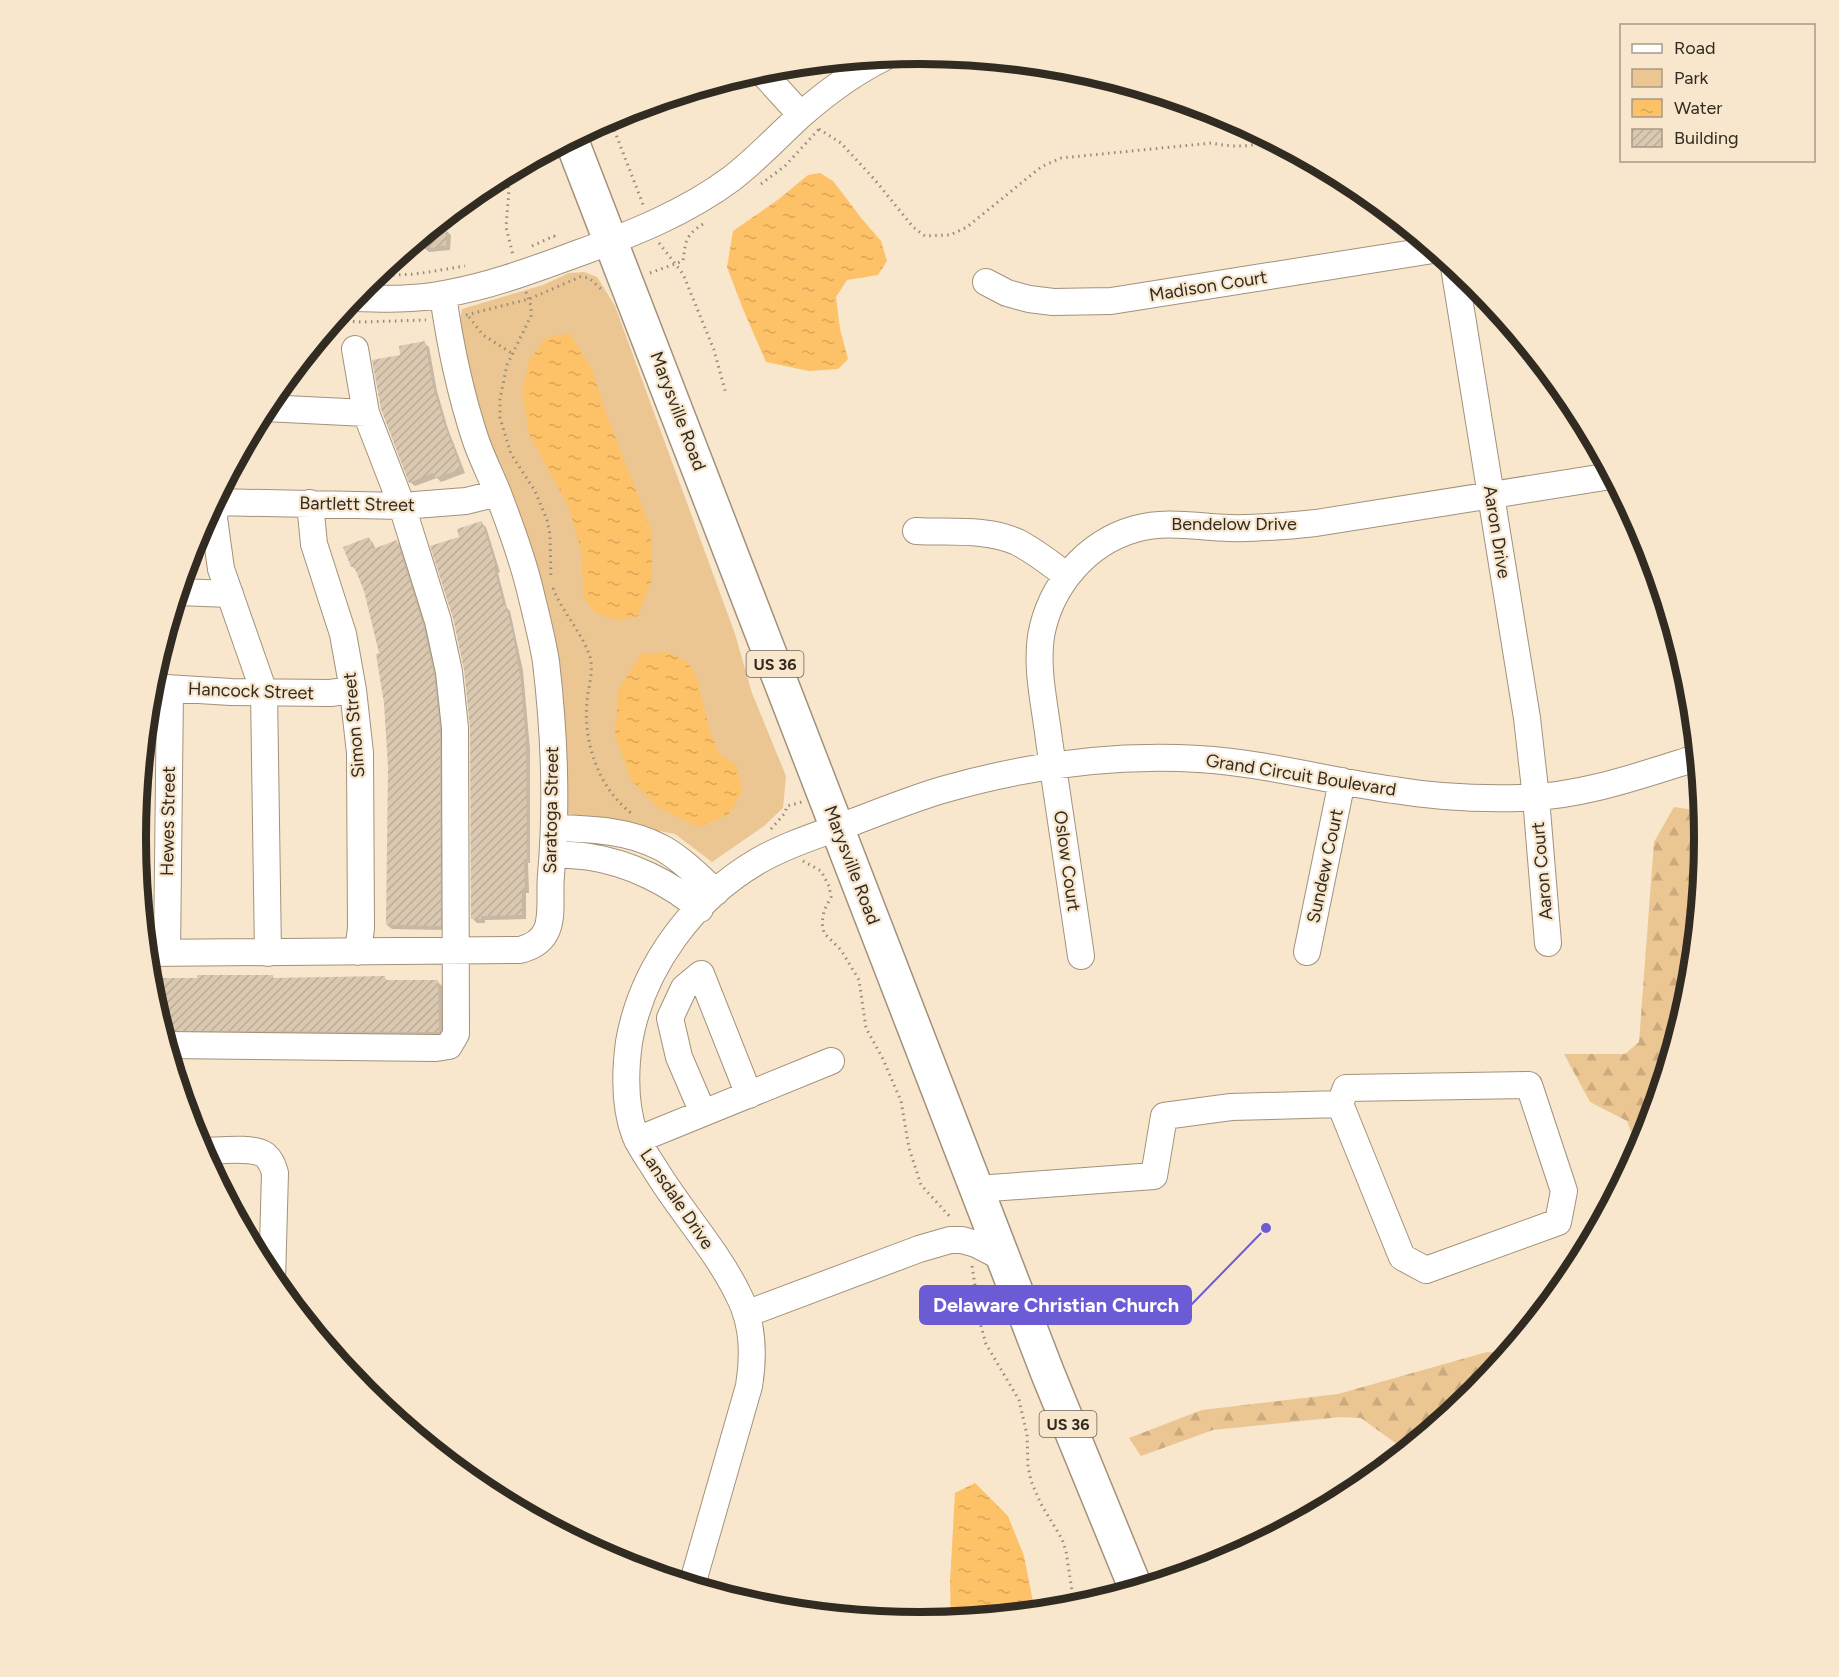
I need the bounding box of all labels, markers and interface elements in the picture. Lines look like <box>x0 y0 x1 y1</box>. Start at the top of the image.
legend <box>1620 24 1815 162</box>
text: Road <box>1674 37 1715 59</box>
text: Park <box>1674 67 1709 89</box>
text: Water <box>1674 97 1722 119</box>
text: Building <box>1674 127 1739 149</box>
street label: Madison Court <box>1148 266 1269 306</box>
street label: Marysville Road <box>645 348 711 474</box>
street label: Aaron Drive <box>1479 484 1515 580</box>
street label: Bartlett Street <box>299 492 415 516</box>
street label: Bendelow Drive <box>1171 513 1297 535</box>
road number: US 36 <box>746 651 804 677</box>
street label: Simon Street <box>338 671 370 779</box>
street label: Hancock Street <box>188 678 315 704</box>
street label: Saratoga Street <box>539 746 563 874</box>
street label: Grand Circuit Boulevard <box>1204 749 1398 801</box>
street label: Hewes Street <box>156 766 180 876</box>
street label: Marysville Road <box>819 802 885 928</box>
street label: Sundew Court <box>1302 807 1348 925</box>
street label: Oslow Court <box>1049 809 1085 913</box>
street label: Aaron Court <box>1527 821 1557 921</box>
street label: Lansdale Drive <box>635 1145 719 1254</box>
callout: Delaware Christian Church <box>920 1286 1191 1324</box>
text: Delaware Christian Church <box>933 1293 1179 1317</box>
road number: US 36 <box>1040 1411 1096 1437</box>

